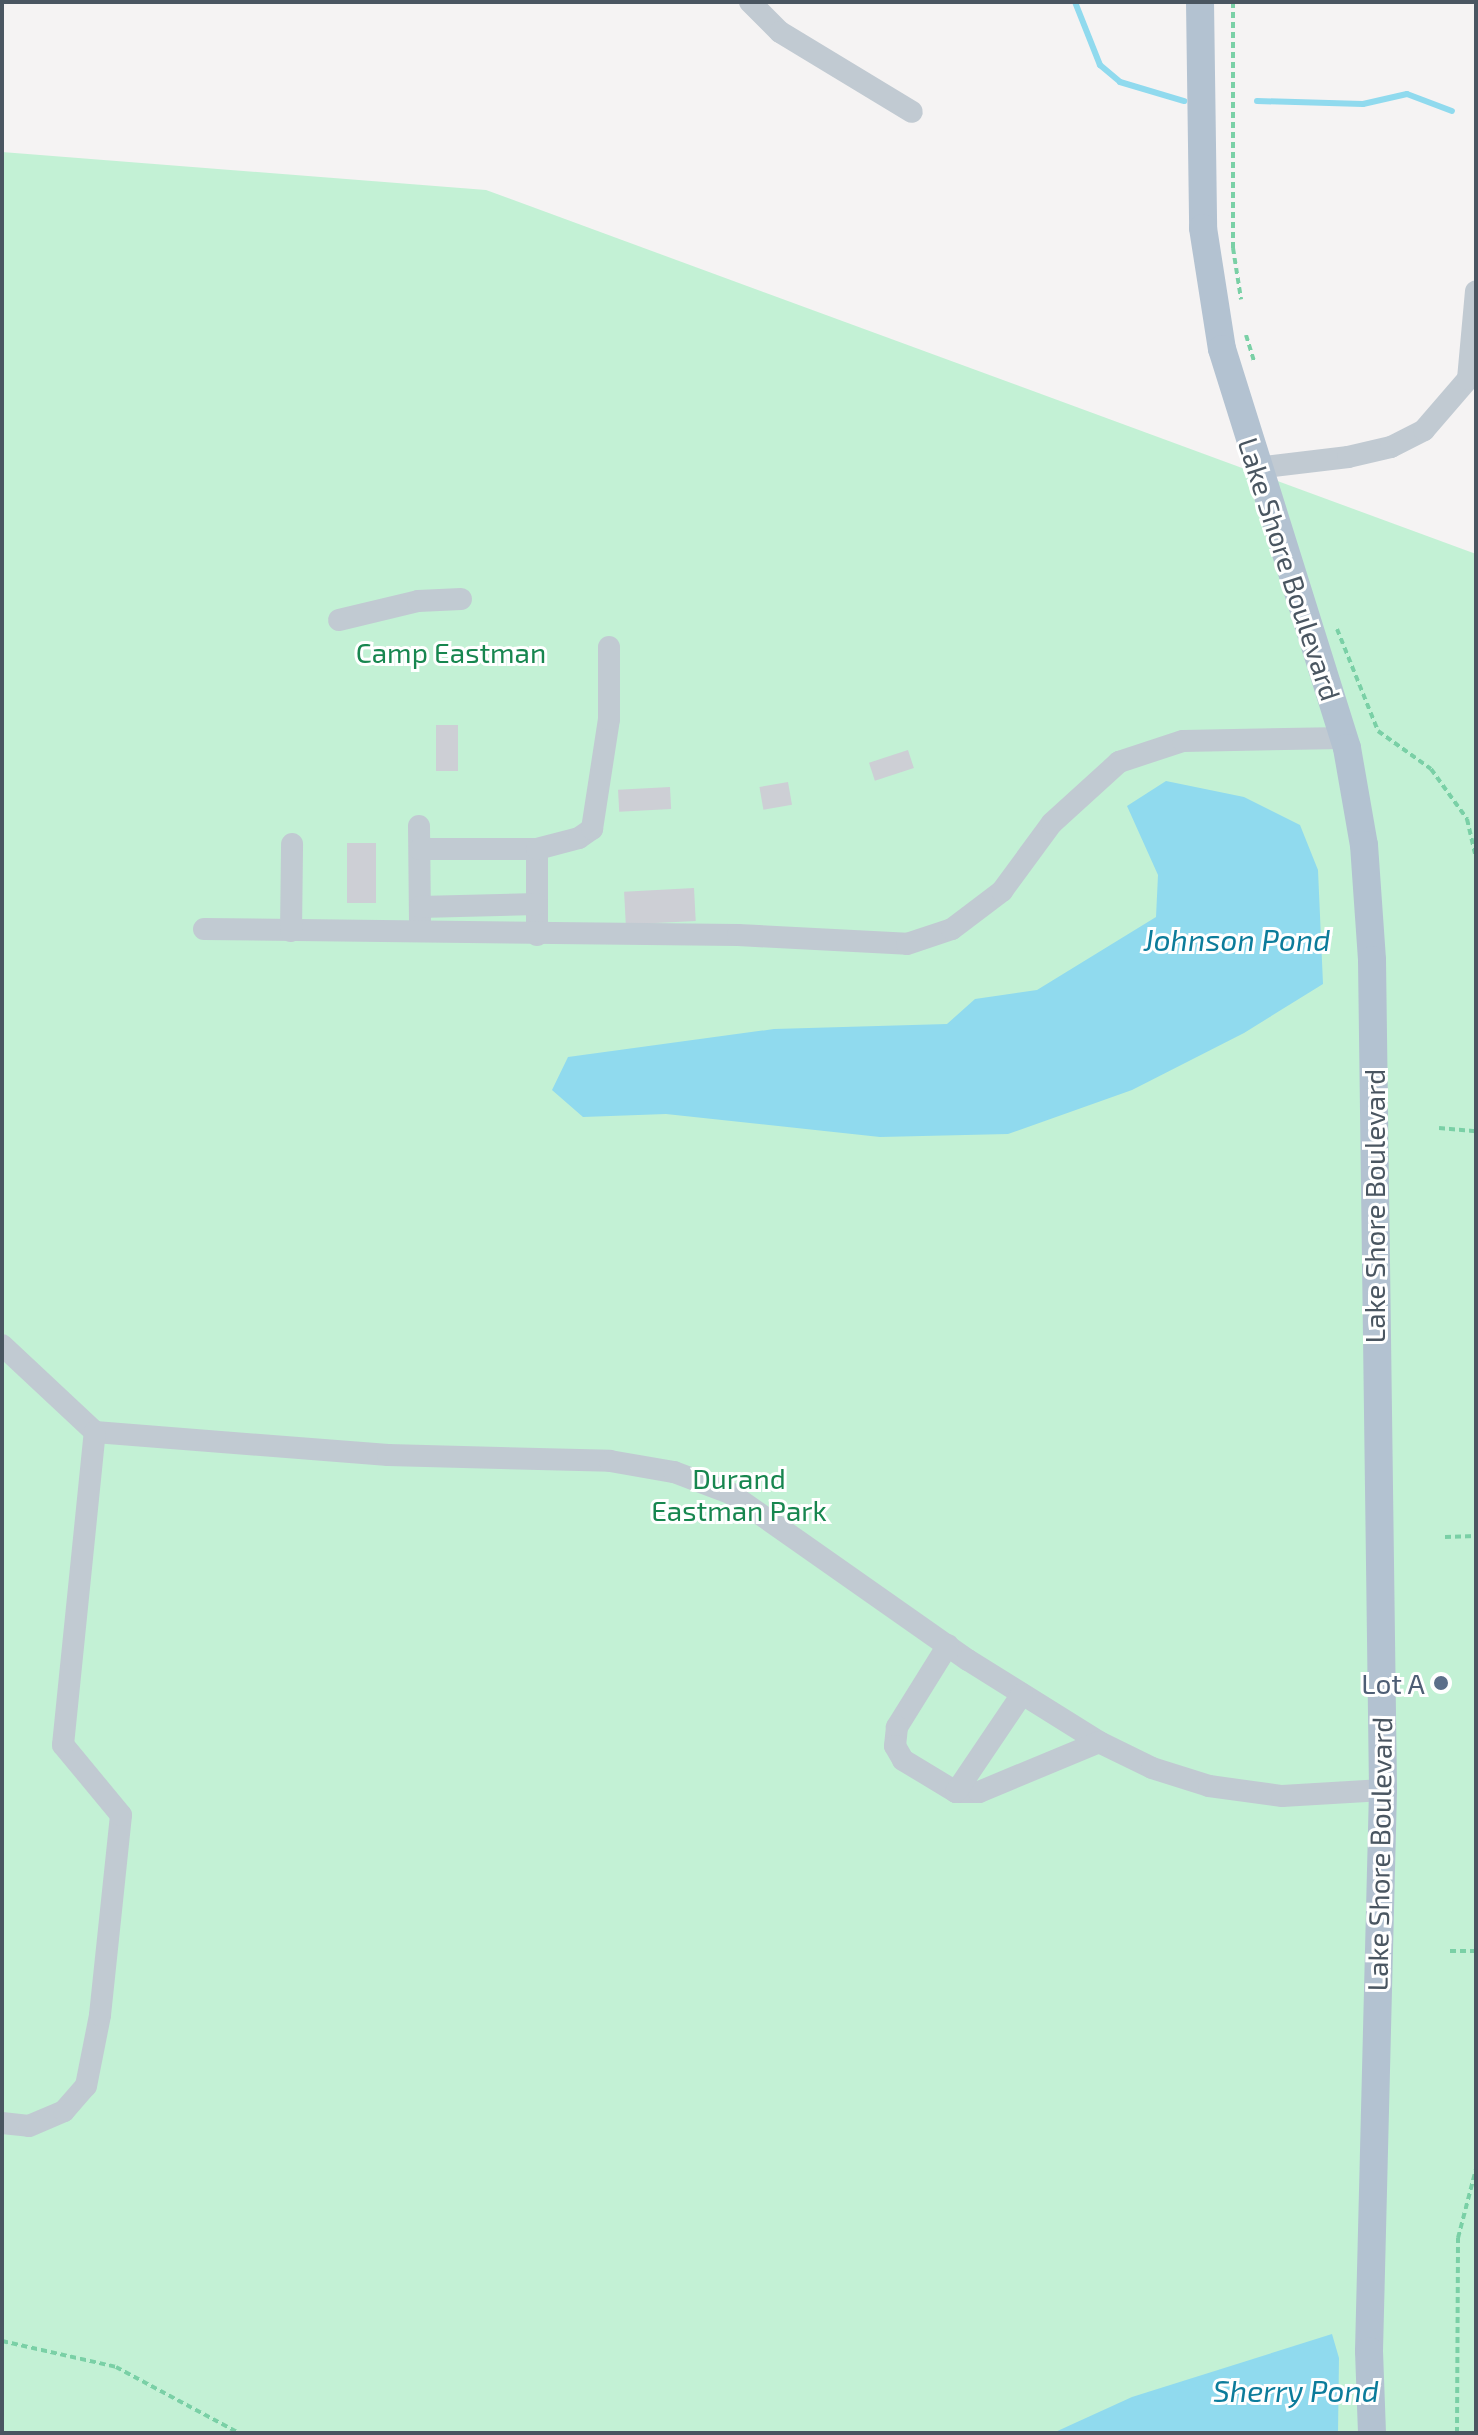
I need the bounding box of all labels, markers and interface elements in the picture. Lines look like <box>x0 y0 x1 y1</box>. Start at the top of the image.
street label: Lake Shore Boulevard <box>1232 433 1348 705</box>
park label: Camp Eastman <box>356 635 546 669</box>
water label: Johnson Pond <box>1144 921 1330 957</box>
street label: Lake Shore Boulevard <box>1357 1069 1391 1343</box>
park label: Durand Eastman Park <box>651 1461 827 1527</box>
place label: Lot A <box>1360 1666 1425 1700</box>
marker: Lot A <box>1432 1674 1450 1692</box>
street label: Lake Shore Boulevard <box>1360 1716 1398 1992</box>
water label: Sherry Pond <box>1213 2372 1379 2408</box>

